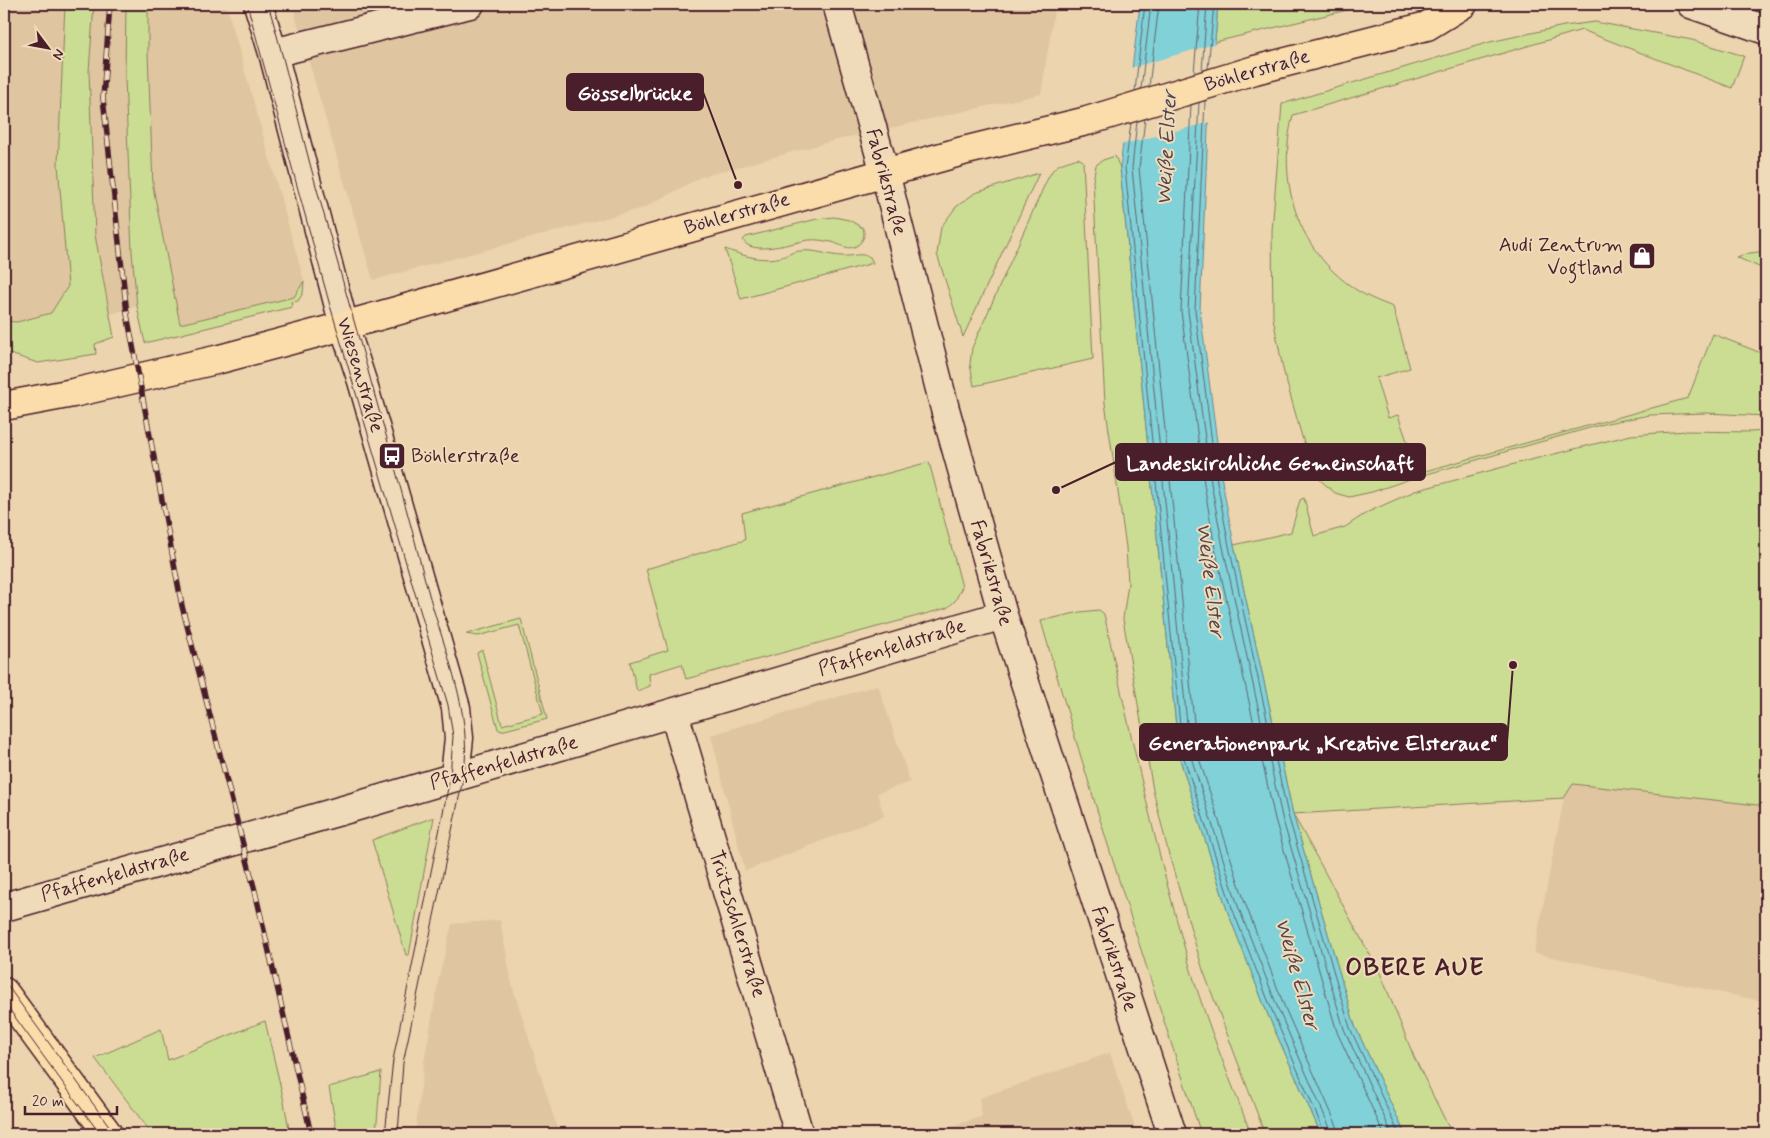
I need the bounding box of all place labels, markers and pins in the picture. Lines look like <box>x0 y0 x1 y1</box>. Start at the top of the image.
callout: Gösselbrücke <box>567 74 703 110</box>
place label: Audi Zentrum Vogtland <box>1499 232 1623 284</box>
shop icon: Audi Zentrum Vogtland <box>1627 241 1657 271</box>
bus stop icon: Böhlerstraße <box>377 441 407 471</box>
place label: Böhlerstraße <box>411 443 520 470</box>
callout: Landeskirchliche Gemeinschaft <box>1116 444 1425 480</box>
callout: Generationenpark „Kreative Elsteraue“ <box>1140 724 1507 760</box>

